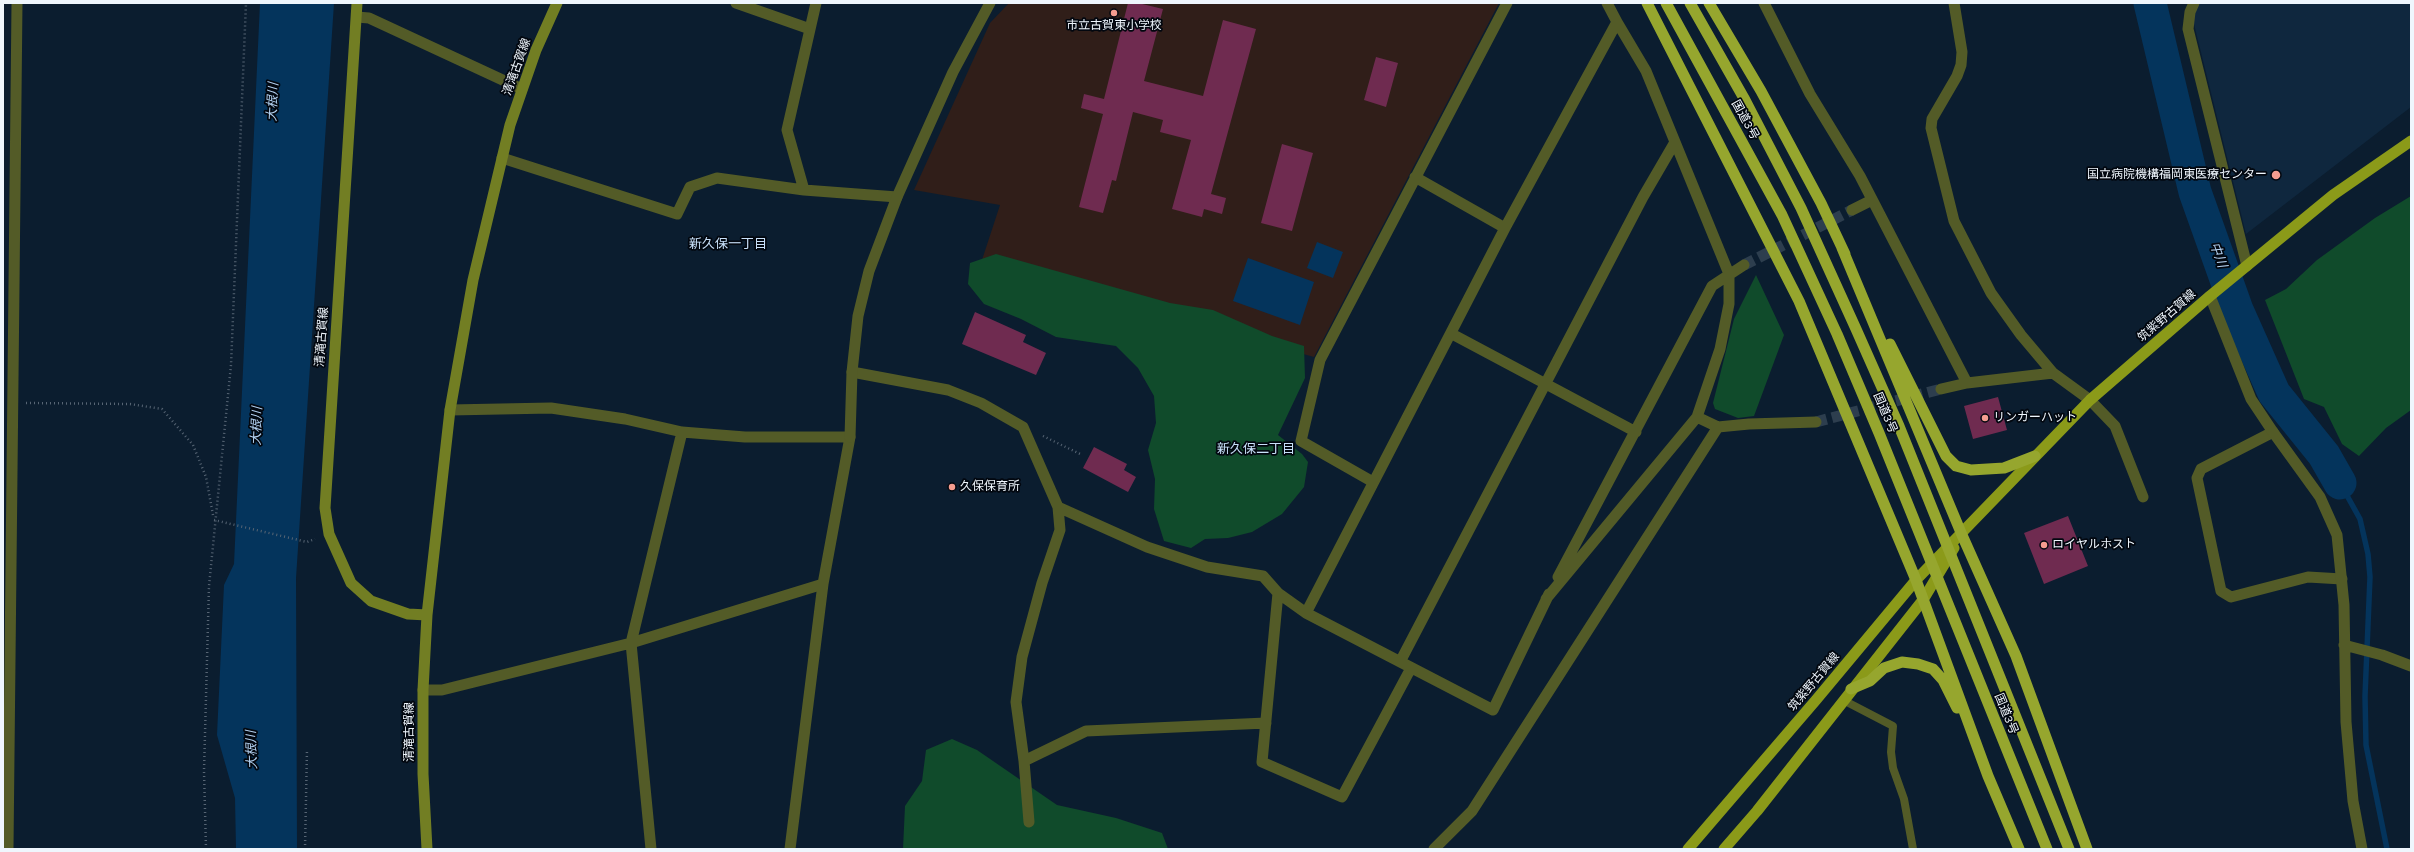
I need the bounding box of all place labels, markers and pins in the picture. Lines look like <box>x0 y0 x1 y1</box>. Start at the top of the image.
marker: 市立古賀東小学校 <box>1109 8 1119 18</box>
place label: 市立古賀東小学校 <box>1066 19 1162 33</box>
place label: 国立病院機構福岡東医療センター <box>2087 168 2267 182</box>
marker: 国立病院機構福岡東医療センター <box>2270 169 2282 181</box>
place label: リンガーハット <box>1993 411 2077 425</box>
marker: リンガーハット <box>1980 413 1990 423</box>
place label: 久保保育所 <box>960 480 1020 494</box>
marker: 久保保育所 <box>947 482 957 492</box>
place label: ロイヤルホスト <box>2052 538 2136 552</box>
marker: ロイヤルホスト <box>2039 540 2049 550</box>

